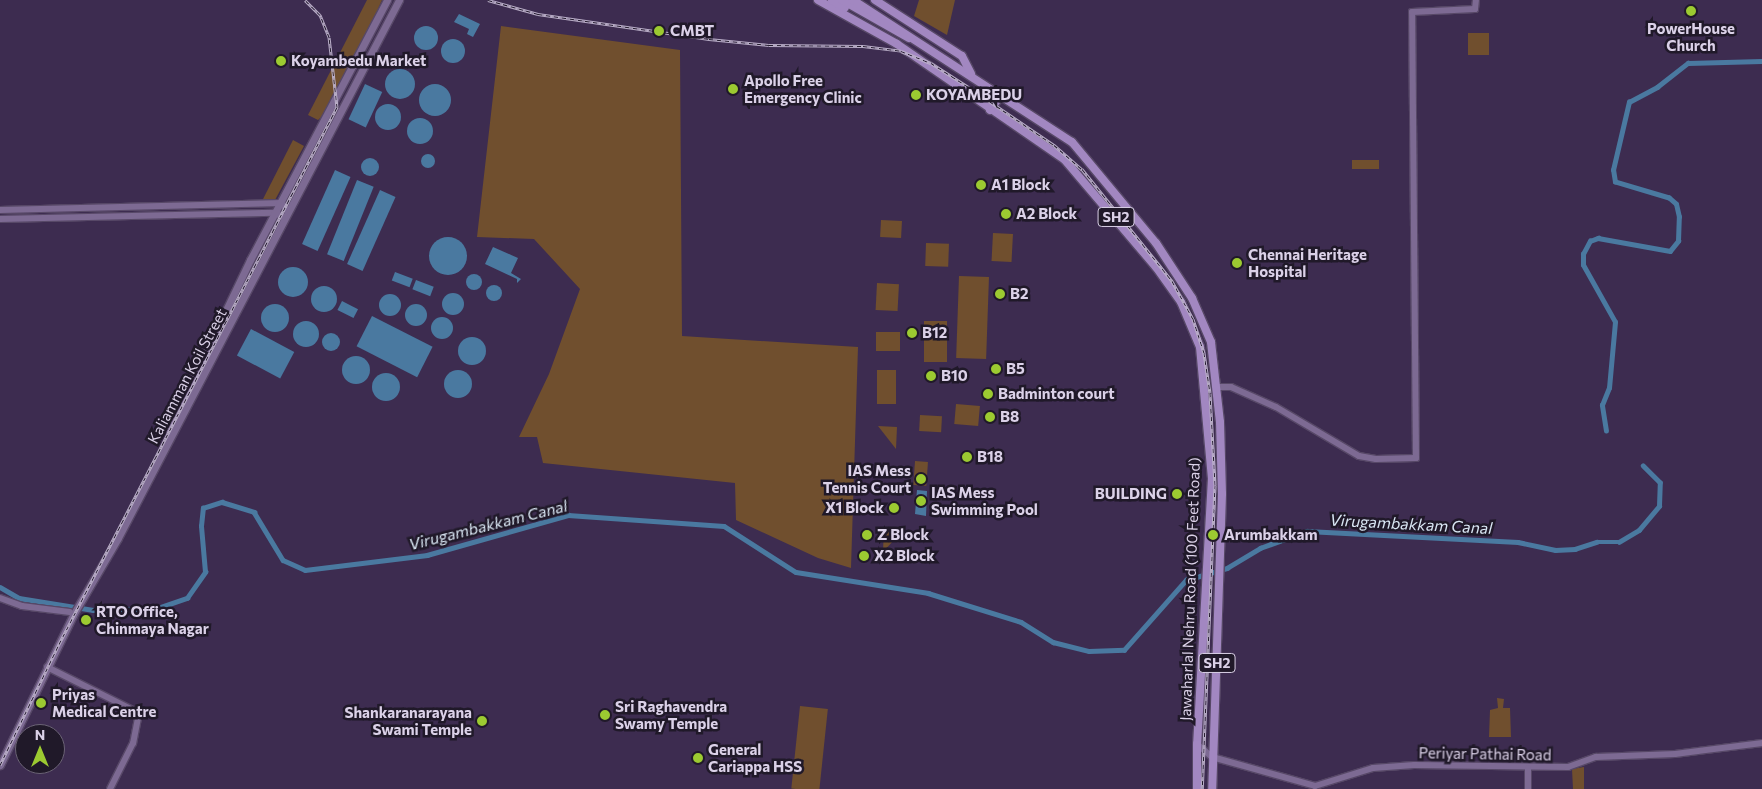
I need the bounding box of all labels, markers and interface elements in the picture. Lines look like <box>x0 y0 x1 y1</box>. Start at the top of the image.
marker: PowerHouse Church <box>1685 5 1697 17</box>
place label: PowerHouse Church <box>1647 19 1735 54</box>
place label: CMBT <box>670 22 714 40</box>
marker: CMBT <box>652 24 666 38</box>
place label: Koyambedu Market <box>291 52 426 70</box>
marker: Koyambedu Market <box>275 55 287 67</box>
place label: Apollo Free Emergency Clinic <box>744 71 862 106</box>
marker: Apollo Free Emergency Clinic <box>726 82 740 96</box>
place label: KOYAMBEDU <box>926 86 1022 104</box>
marker: KOYAMBEDU <box>910 89 922 101</box>
place label: A1 Block <box>991 176 1050 194</box>
marker: A1 Block <box>975 179 987 191</box>
place label: A2 Block <box>1016 205 1077 223</box>
road number: SH2 <box>1097 206 1135 228</box>
marker: A2 Block <box>1000 208 1012 220</box>
place label: Chennai Heritage Hospital <box>1248 245 1367 280</box>
marker: Chennai Heritage Hospital <box>1230 256 1244 270</box>
place label: B2 <box>1010 285 1028 303</box>
marker: B2 <box>994 288 1006 300</box>
street label: Kaliamman Koil Street <box>144 305 230 447</box>
place label: B12 <box>922 324 947 342</box>
marker: B12 <box>906 327 918 339</box>
place label: B5 <box>1006 360 1025 378</box>
marker: B5 <box>990 363 1002 375</box>
place label: B10 <box>941 367 968 385</box>
marker: B10 <box>925 370 937 382</box>
place label: Badminton court <box>998 385 1115 403</box>
marker: Badminton court <box>982 388 994 400</box>
place label: B8 <box>1000 408 1019 426</box>
marker: B8 <box>984 411 996 423</box>
place label: B18 <box>977 448 1003 466</box>
marker: B18 <box>961 451 973 463</box>
street label: Jawaharlal Nehru Road (100 Feet Road) <box>1176 457 1204 721</box>
place label: IAS Mess Tennis Court <box>823 461 911 496</box>
marker: IAS Mess Tennis Court <box>915 473 927 485</box>
place label: IAS Mess Swimming Pool <box>931 483 1038 518</box>
place label: BUILDING <box>1095 485 1167 503</box>
marker: BUILDING <box>1171 488 1183 500</box>
marker: IAS Mess Swimming Pool <box>915 495 927 507</box>
water label: Virugambakkam Canal <box>407 496 569 554</box>
place label: X1 Block <box>825 499 884 517</box>
marker: X1 Block <box>888 502 900 514</box>
water label: Virugambakkam Canal <box>1329 510 1493 538</box>
place label: Z Block <box>877 526 929 544</box>
place label: Arumbakkam <box>1224 526 1318 544</box>
marker: Arumbakkam <box>1206 528 1220 542</box>
marker: Z Block <box>861 529 873 541</box>
place label: X2 Block <box>874 547 935 565</box>
marker: X2 Block <box>858 550 870 562</box>
place label: RTO Office, Chinmaya Nagar <box>96 602 209 637</box>
marker: RTO Office, Chinmaya Nagar <box>80 614 92 626</box>
road number: SH2 <box>1198 651 1236 674</box>
place label: Priyas Medical Centre <box>52 685 156 720</box>
marker: Priyas Medical Centre <box>34 696 48 710</box>
place label: Sri Raghavendra Swamy Temple <box>615 697 727 732</box>
place label: Shankaranarayana Swami Temple <box>344 703 472 738</box>
marker: Sri Raghavendra Swamy Temple <box>599 709 611 721</box>
marker: Shankaranarayana Swami Temple <box>476 715 488 727</box>
north arrow <box>15 724 65 774</box>
text: N <box>35 726 45 743</box>
place label: General Cariappa HSS <box>708 740 802 775</box>
street label: Periyar Pathai Road <box>1418 744 1552 764</box>
marker: General Cariappa HSS <box>692 752 704 764</box>

